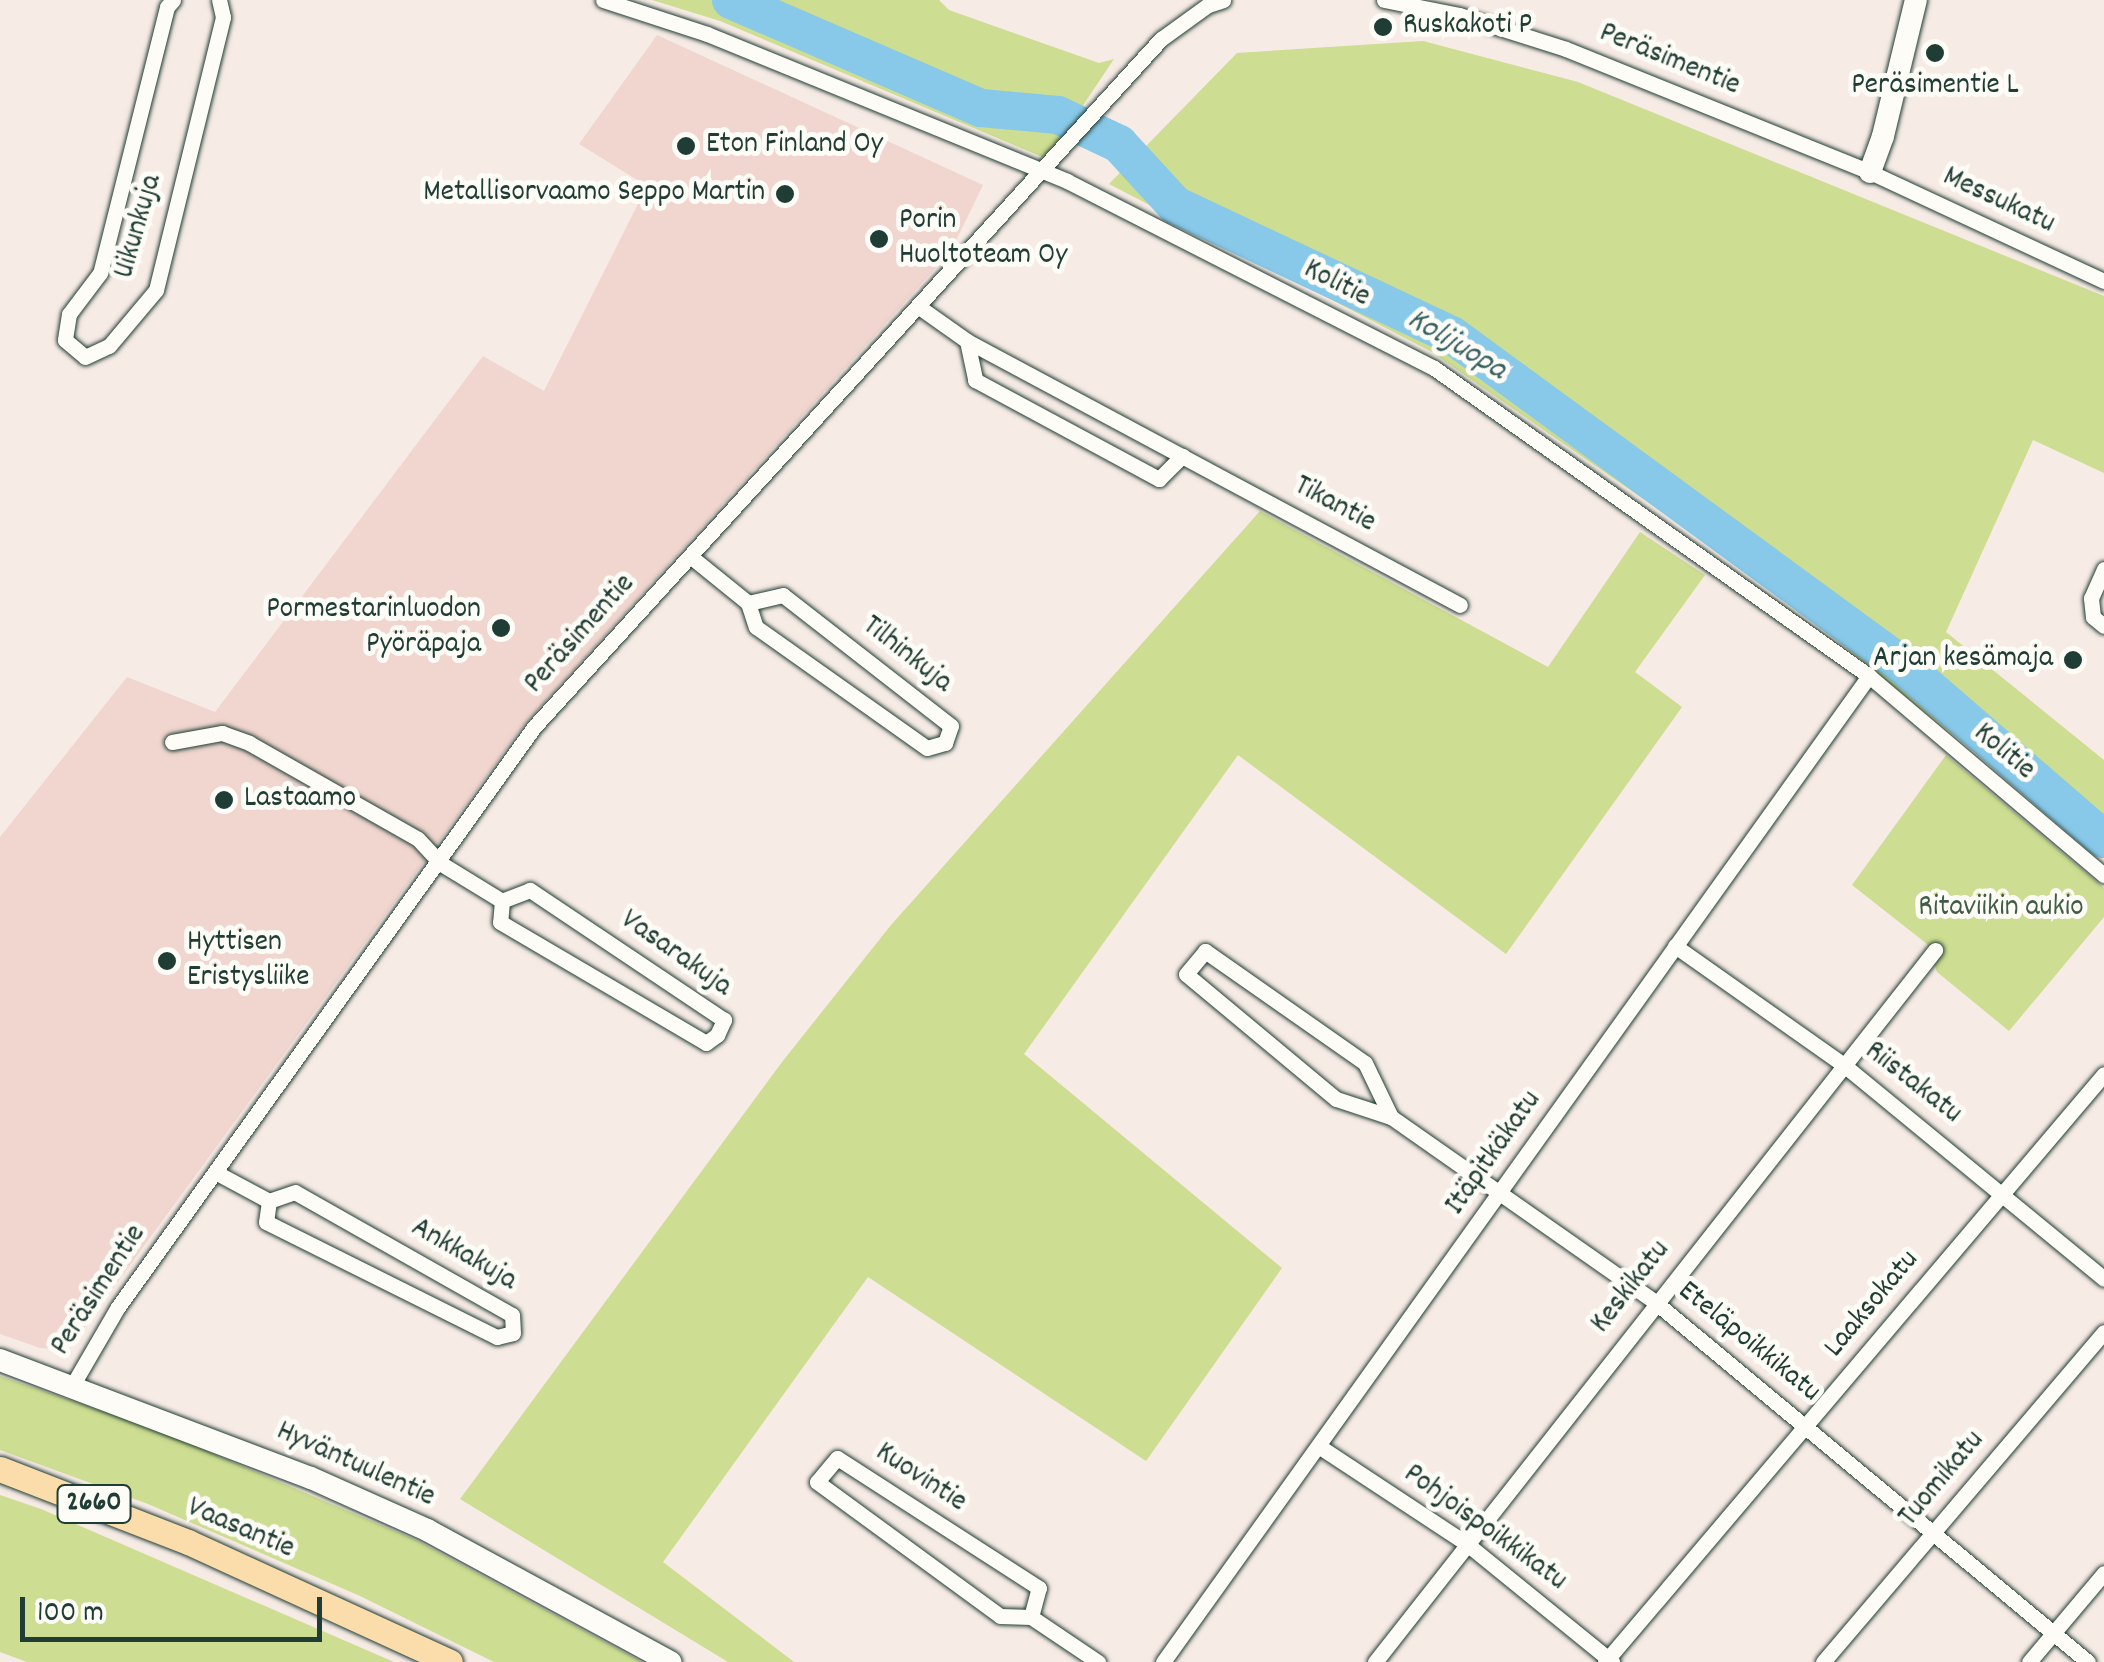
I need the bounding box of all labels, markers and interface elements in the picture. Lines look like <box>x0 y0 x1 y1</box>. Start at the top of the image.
place label: Ruskakoti P <box>1403 9 1532 45</box>
marker: Ruskakoti P <box>1372 16 1394 38</box>
street label: Peräsimentie <box>1593 17 1745 105</box>
marker: Peräsimentie L <box>1924 42 1946 64</box>
place label: Peräsimentie L <box>1851 69 2019 105</box>
place label: Eton Finland Oy <box>706 128 883 164</box>
marker: Eton Finland Oy <box>675 135 697 157</box>
street label: Messukatu <box>1936 160 2060 244</box>
street label: Uikunkuja <box>108 171 172 283</box>
place label: Metallisorvaamo Seppo Martin <box>423 176 765 212</box>
marker: Metallisorvaamo Seppo Martin <box>774 183 796 205</box>
place label: Porin Huoltoteam Oy <box>899 204 1067 274</box>
marker: Porin Huoltoteam Oy <box>868 228 890 250</box>
street label: Kolitie <box>1297 253 1375 317</box>
water label: Kolijuopa <box>1400 302 1512 390</box>
street label: Tikantie <box>1287 470 1381 542</box>
street label: Peräsimentie <box>518 568 644 702</box>
place label: Pormestarinluodon Pyöräpaja <box>266 593 481 664</box>
street label: Tilhinkuja <box>854 610 958 702</box>
marker: Pormestarinluodon Pyöräpaja <box>490 617 512 639</box>
place label: Arjan kesämaja <box>1873 642 2053 678</box>
marker: Arjan kesämaja <box>2062 649 2084 671</box>
street label: Kolitie <box>1965 717 2041 789</box>
place label: Lastaamo <box>244 782 356 818</box>
marker: Lastaamo <box>213 789 235 811</box>
park label: Ritaviikin aukio <box>1918 891 2084 927</box>
street label: Vasarakuja <box>612 904 738 1006</box>
place label: Hyttisen Eristysliike <box>187 926 309 996</box>
marker: Hyttisen Eristysliike <box>156 950 178 972</box>
street label: Riistakatu <box>1856 1035 1968 1133</box>
street label: Itäpitkäkatu <box>1439 1085 1551 1223</box>
street label: Ankkakuja <box>404 1211 522 1301</box>
street label: Peräsimentie <box>44 1219 156 1363</box>
street label: Keskikatu <box>1585 1234 1679 1342</box>
street label: Laaksokatu <box>1818 1244 1928 1366</box>
street label: Eteläpoikkikatu <box>1669 1275 1827 1411</box>
street label: Hyväntuulentie <box>270 1415 440 1517</box>
street label: Tuomikatu <box>1892 1424 1994 1536</box>
street label: Kuovintie <box>868 1436 972 1522</box>
street label: Pohjoispoikkikatu <box>1395 1458 1573 1600</box>
road number: 2660 <box>56 1481 132 1527</box>
street label: Vaasantie <box>181 1491 299 1569</box>
scale bar <box>25 1577 328 1639</box>
text: 100 m <box>37 1593 104 1636</box>

